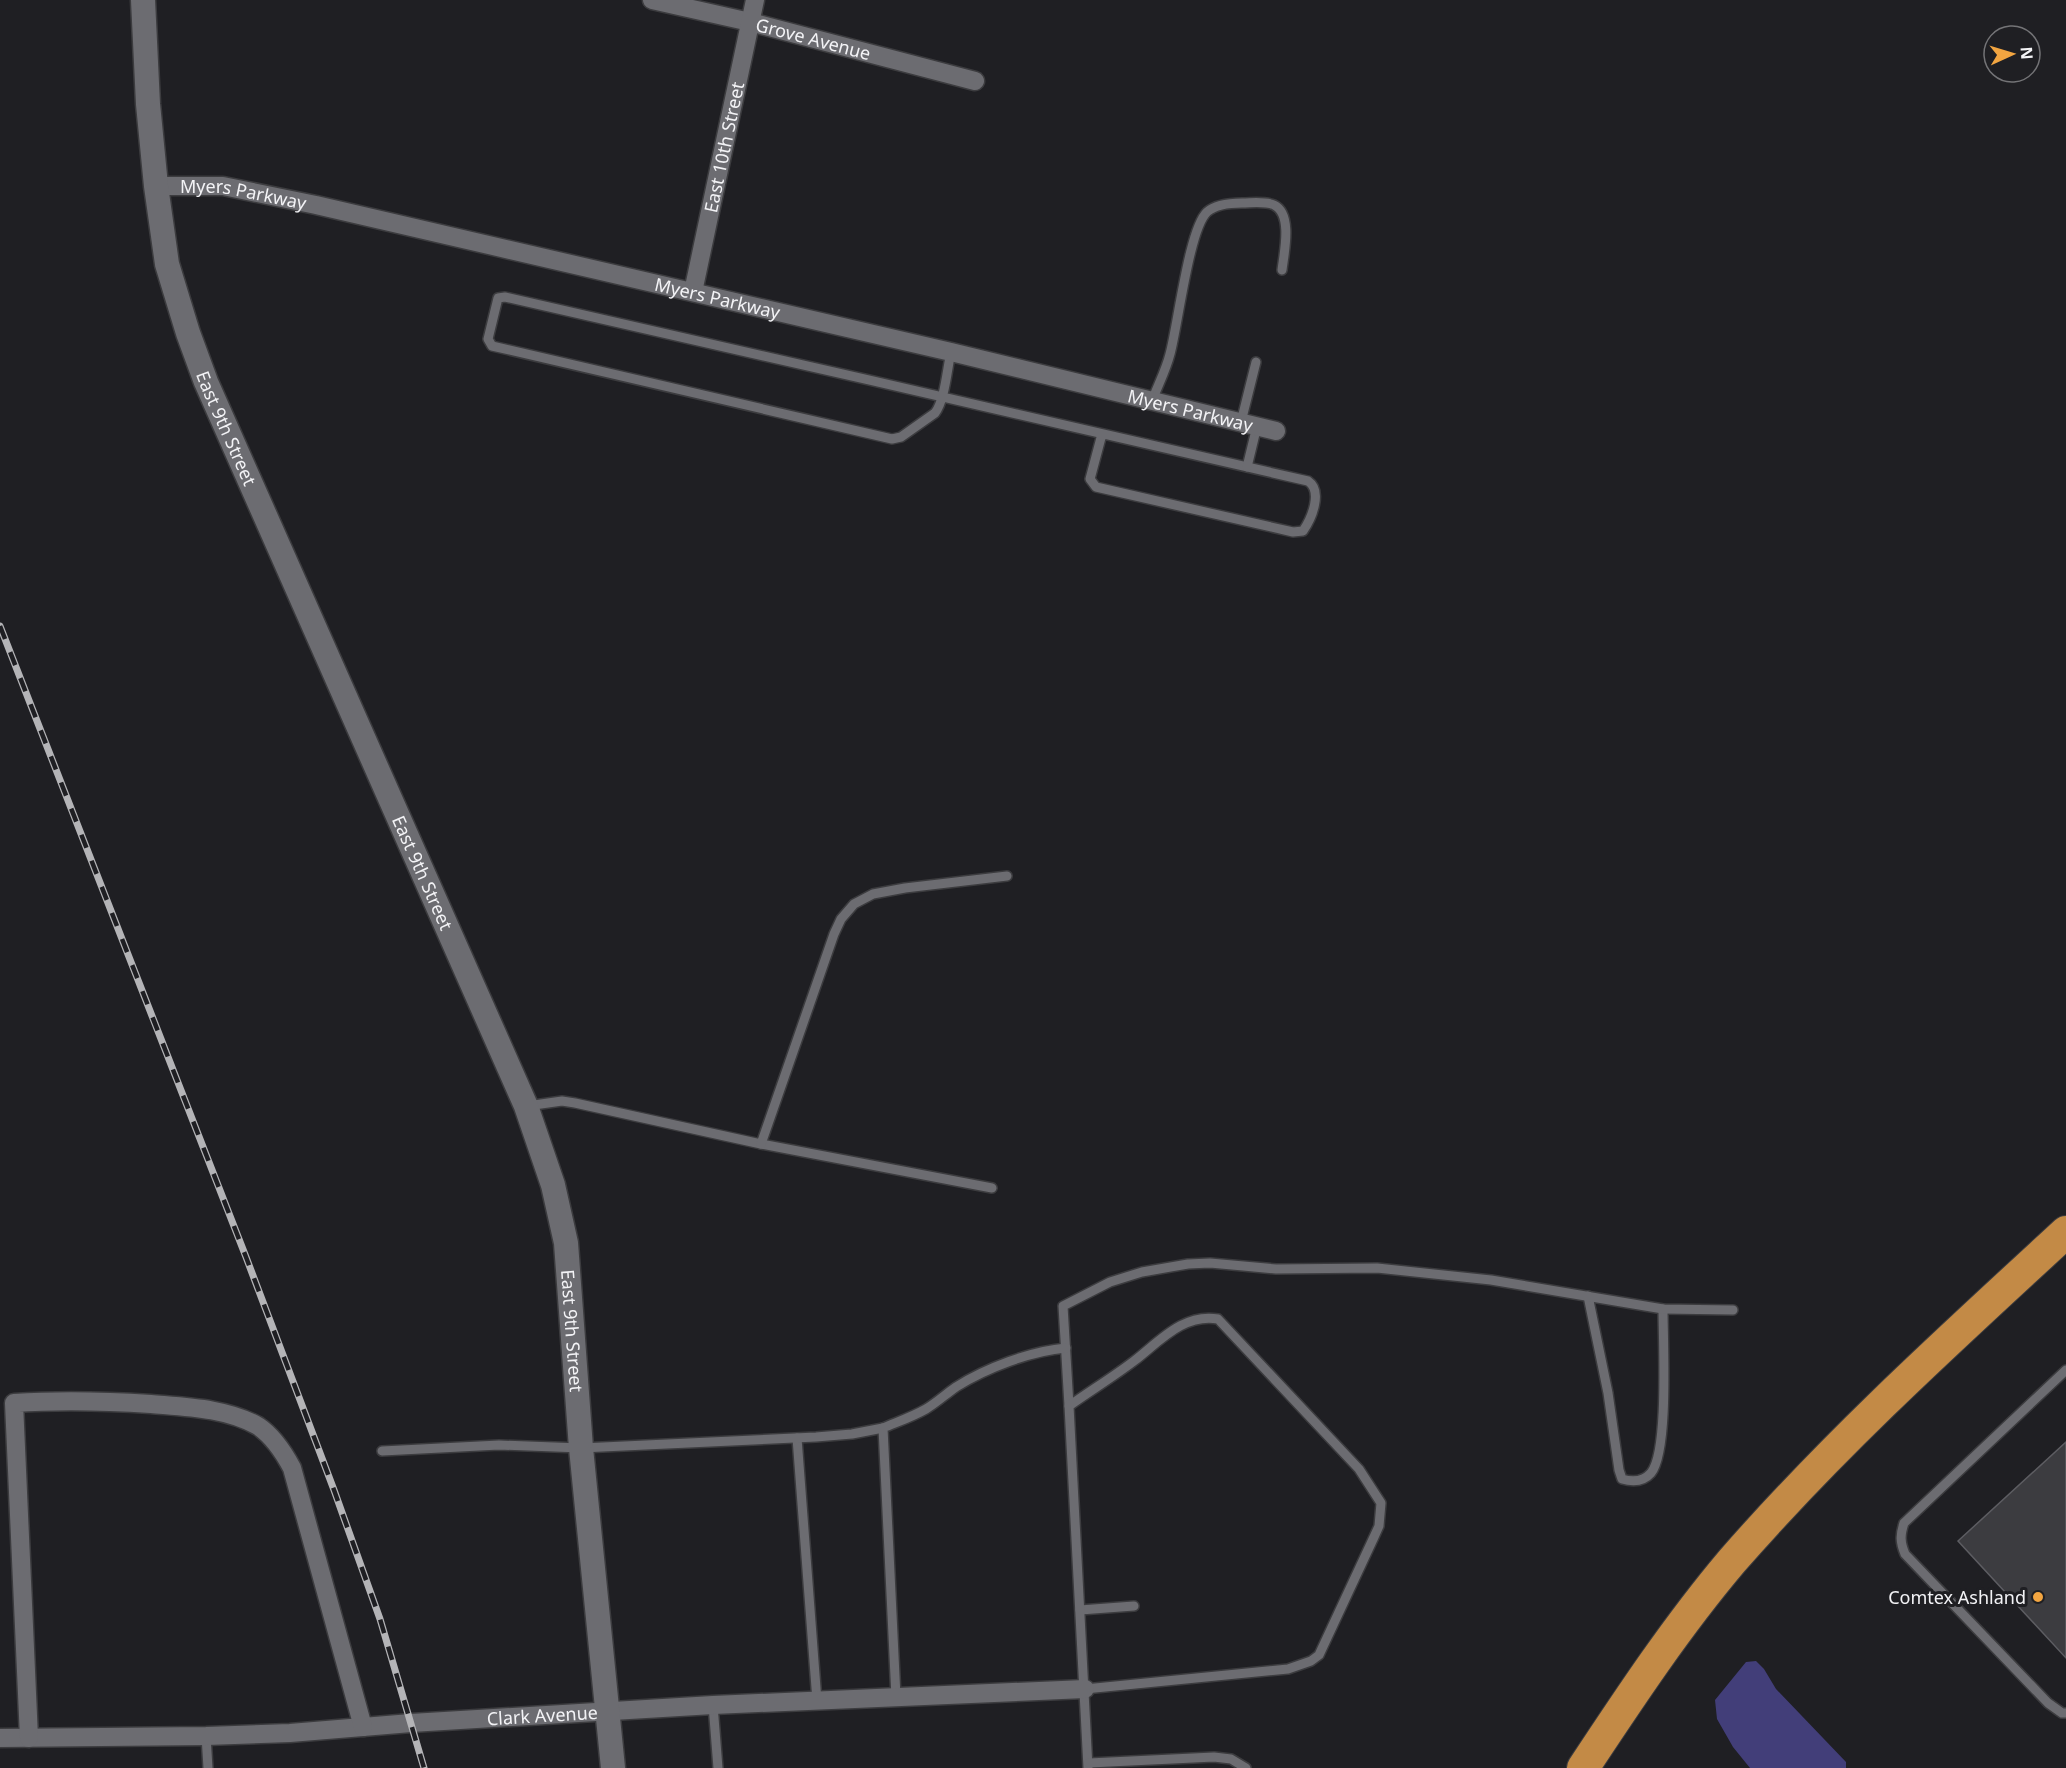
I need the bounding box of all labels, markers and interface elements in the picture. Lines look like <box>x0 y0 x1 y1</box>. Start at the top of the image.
street label: Grove Avenue <box>753 12 874 65</box>
north arrow <box>1982 24 2042 84</box>
text: N <box>2016 46 2038 60</box>
street label: East 10th Street <box>698 79 749 215</box>
street label: Myers Parkway <box>180 174 309 215</box>
street label: Myers Parkway <box>652 272 783 324</box>
street label: East 9th Street <box>191 368 262 490</box>
street label: Myers Parkway <box>1125 383 1256 437</box>
street label: East 9th Street <box>387 812 459 934</box>
street label: East 9th Street <box>556 1269 589 1393</box>
place label: Comtex Ashland <box>1888 1585 2026 1609</box>
marker: Comtex Ashland <box>2031 1590 2045 1604</box>
street label: Clark Avenue <box>486 1700 598 1730</box>

